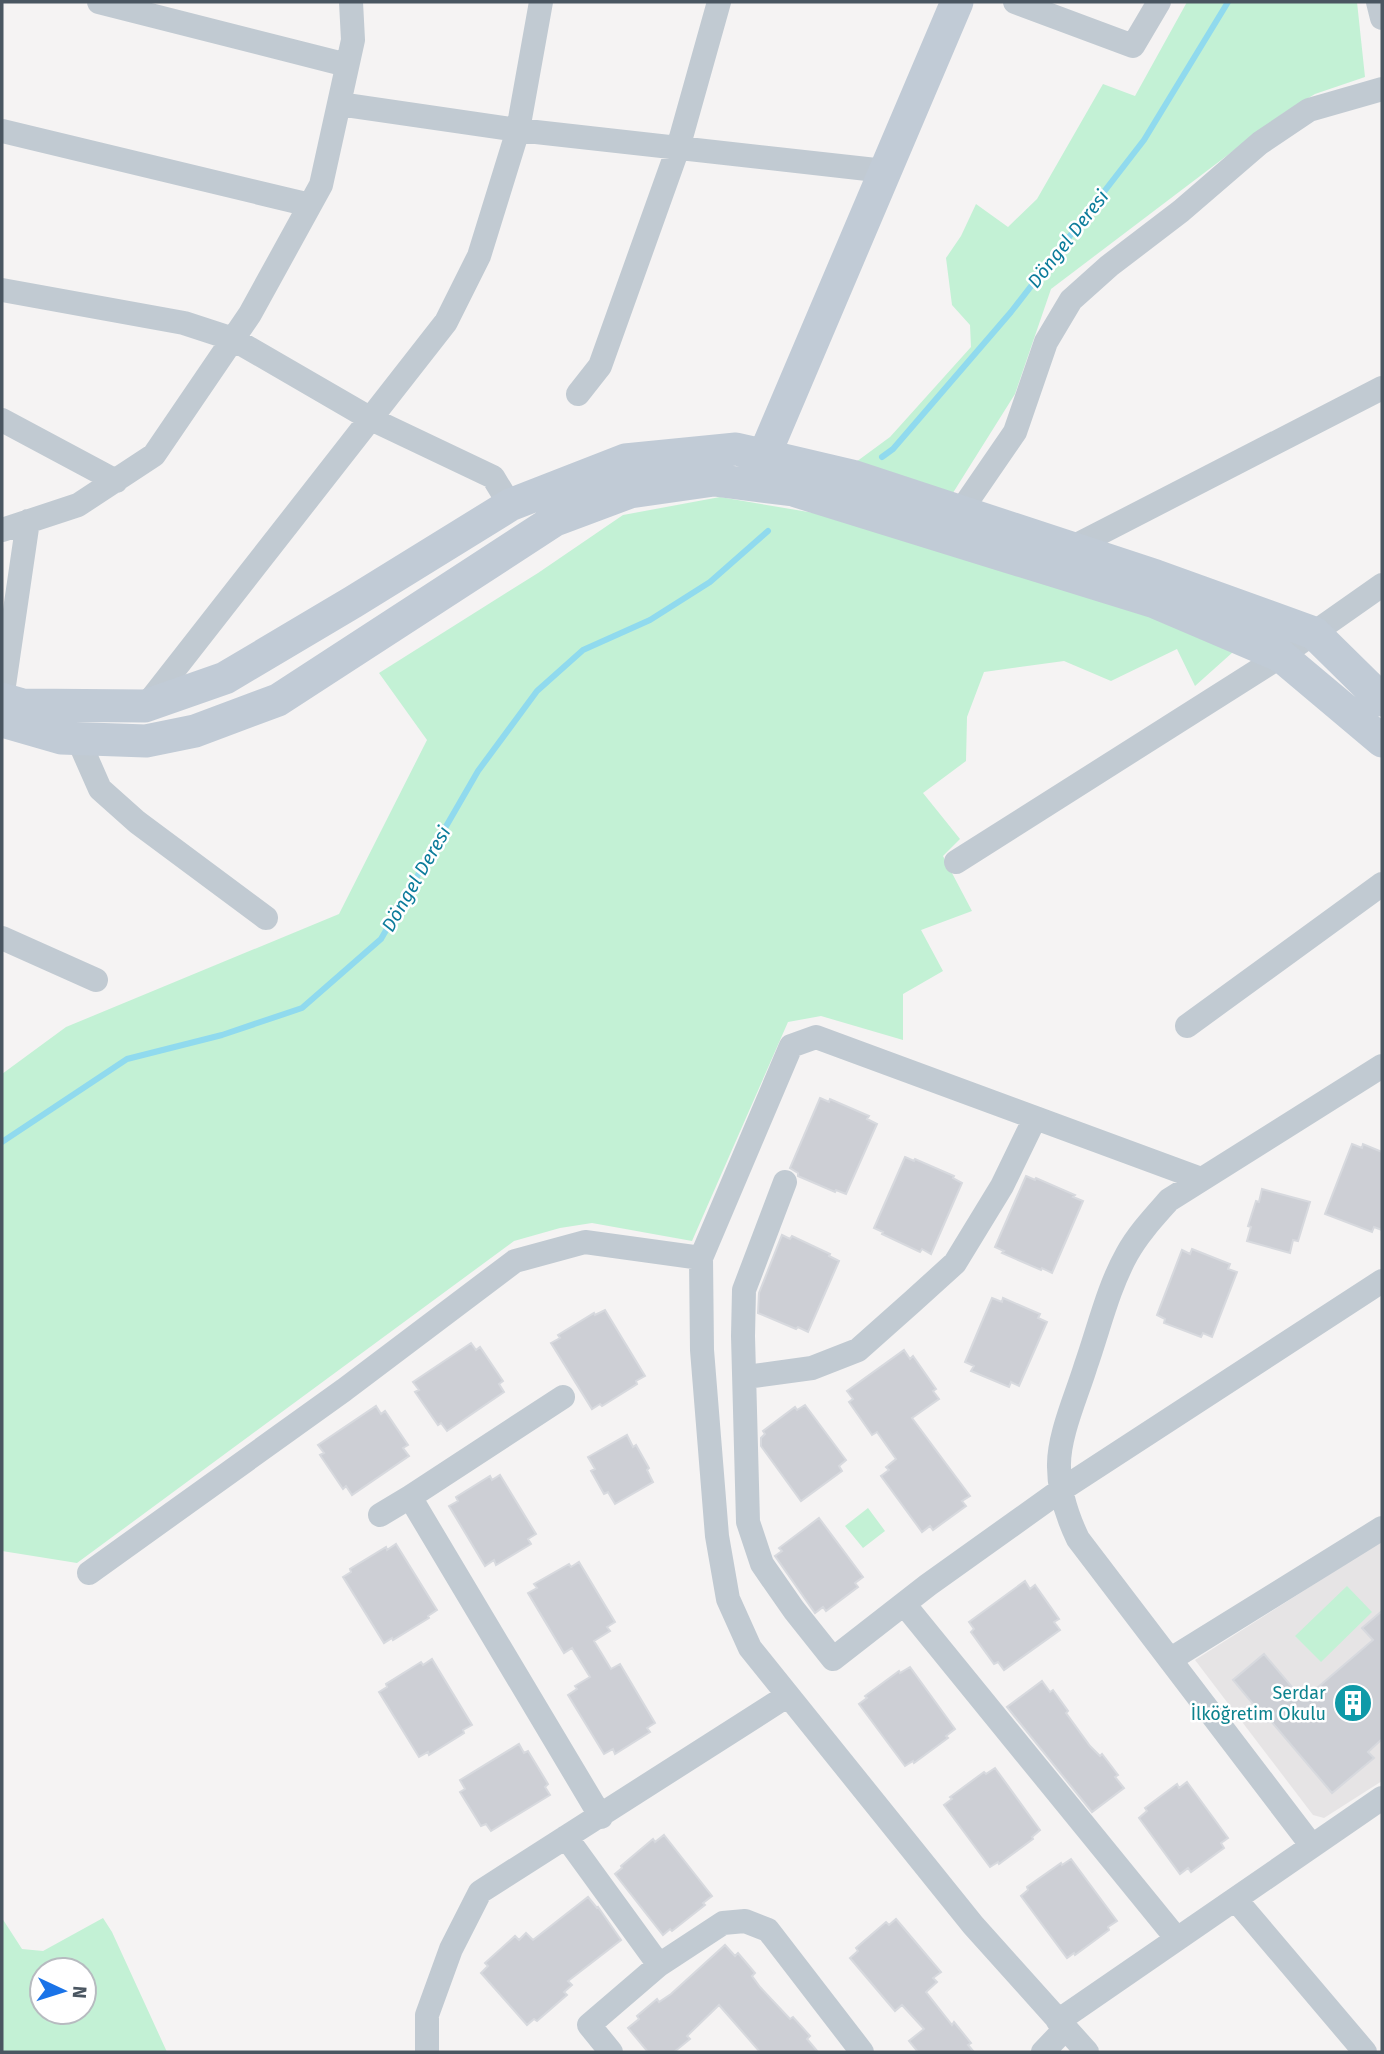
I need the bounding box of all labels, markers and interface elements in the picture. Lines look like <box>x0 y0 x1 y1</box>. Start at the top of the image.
water label: Döngel Deresi <box>1023 185 1114 293</box>
water label: Döngel Deresi <box>377 822 456 936</box>
place label: Serdar İlköğretim Okulu <box>1191 1682 1326 1725</box>
building icon: Serdar İlköğretim Okulu <box>1332 1682 1374 1724</box>
north arrow <box>28 1956 98 2026</box>
text: N <box>68 1985 91 1999</box>

